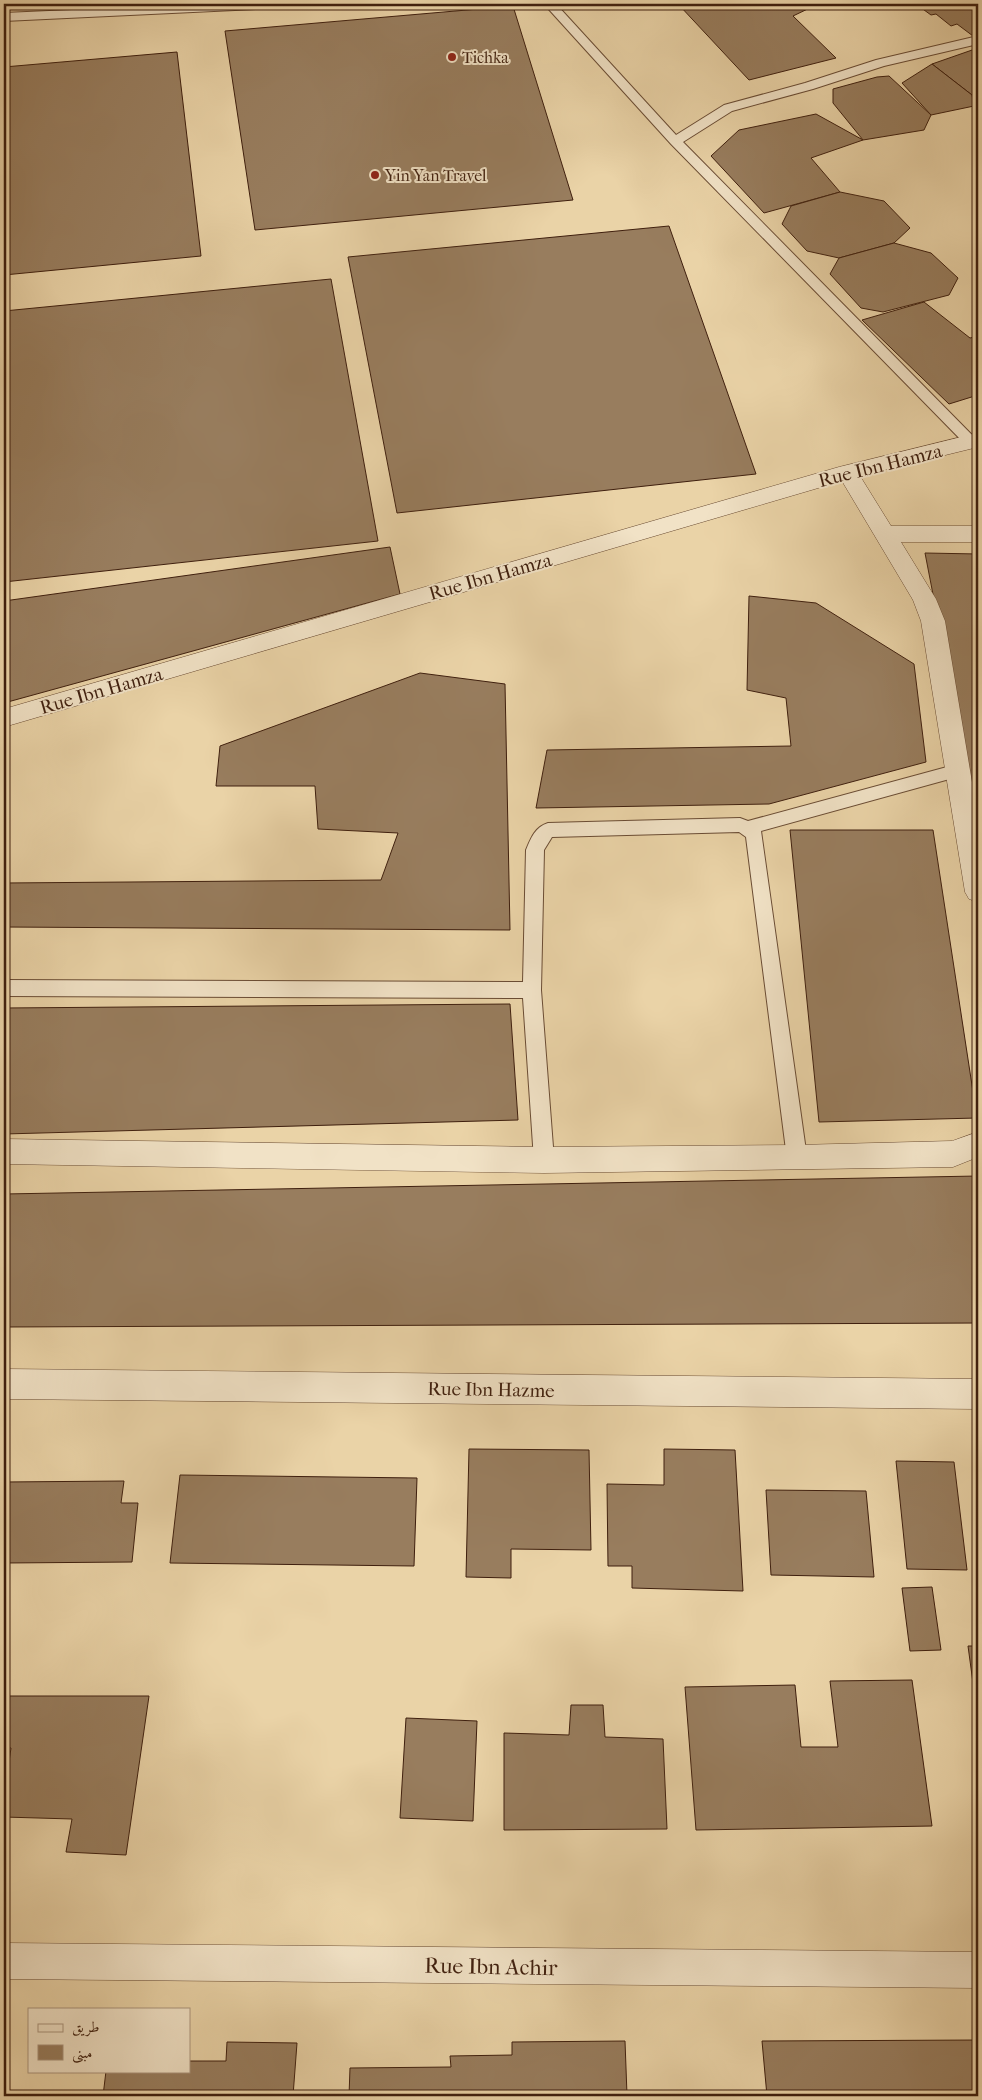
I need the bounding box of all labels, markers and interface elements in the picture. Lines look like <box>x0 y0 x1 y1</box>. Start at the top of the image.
place label: Tichka <box>462 48 509 67</box>
marker: Tichka <box>446 51 458 63</box>
place label: Yin Yan Travel <box>384 166 487 185</box>
marker: Yin Yan Travel <box>369 169 381 181</box>
street label: Rue Ibn Hamza <box>816 440 945 492</box>
street label: Rue Ibn Hamza <box>426 549 554 605</box>
street label: Rue Ibn Hamza <box>37 663 165 719</box>
street label: Rue Ibn Hazme <box>427 1378 555 1402</box>
street label: Rue Ibn Achir <box>424 1953 558 1981</box>
legend <box>28 2008 190 2072</box>
text: طريق <box>72 2018 99 2037</box>
text: مبنى <box>72 2044 92 2064</box>

